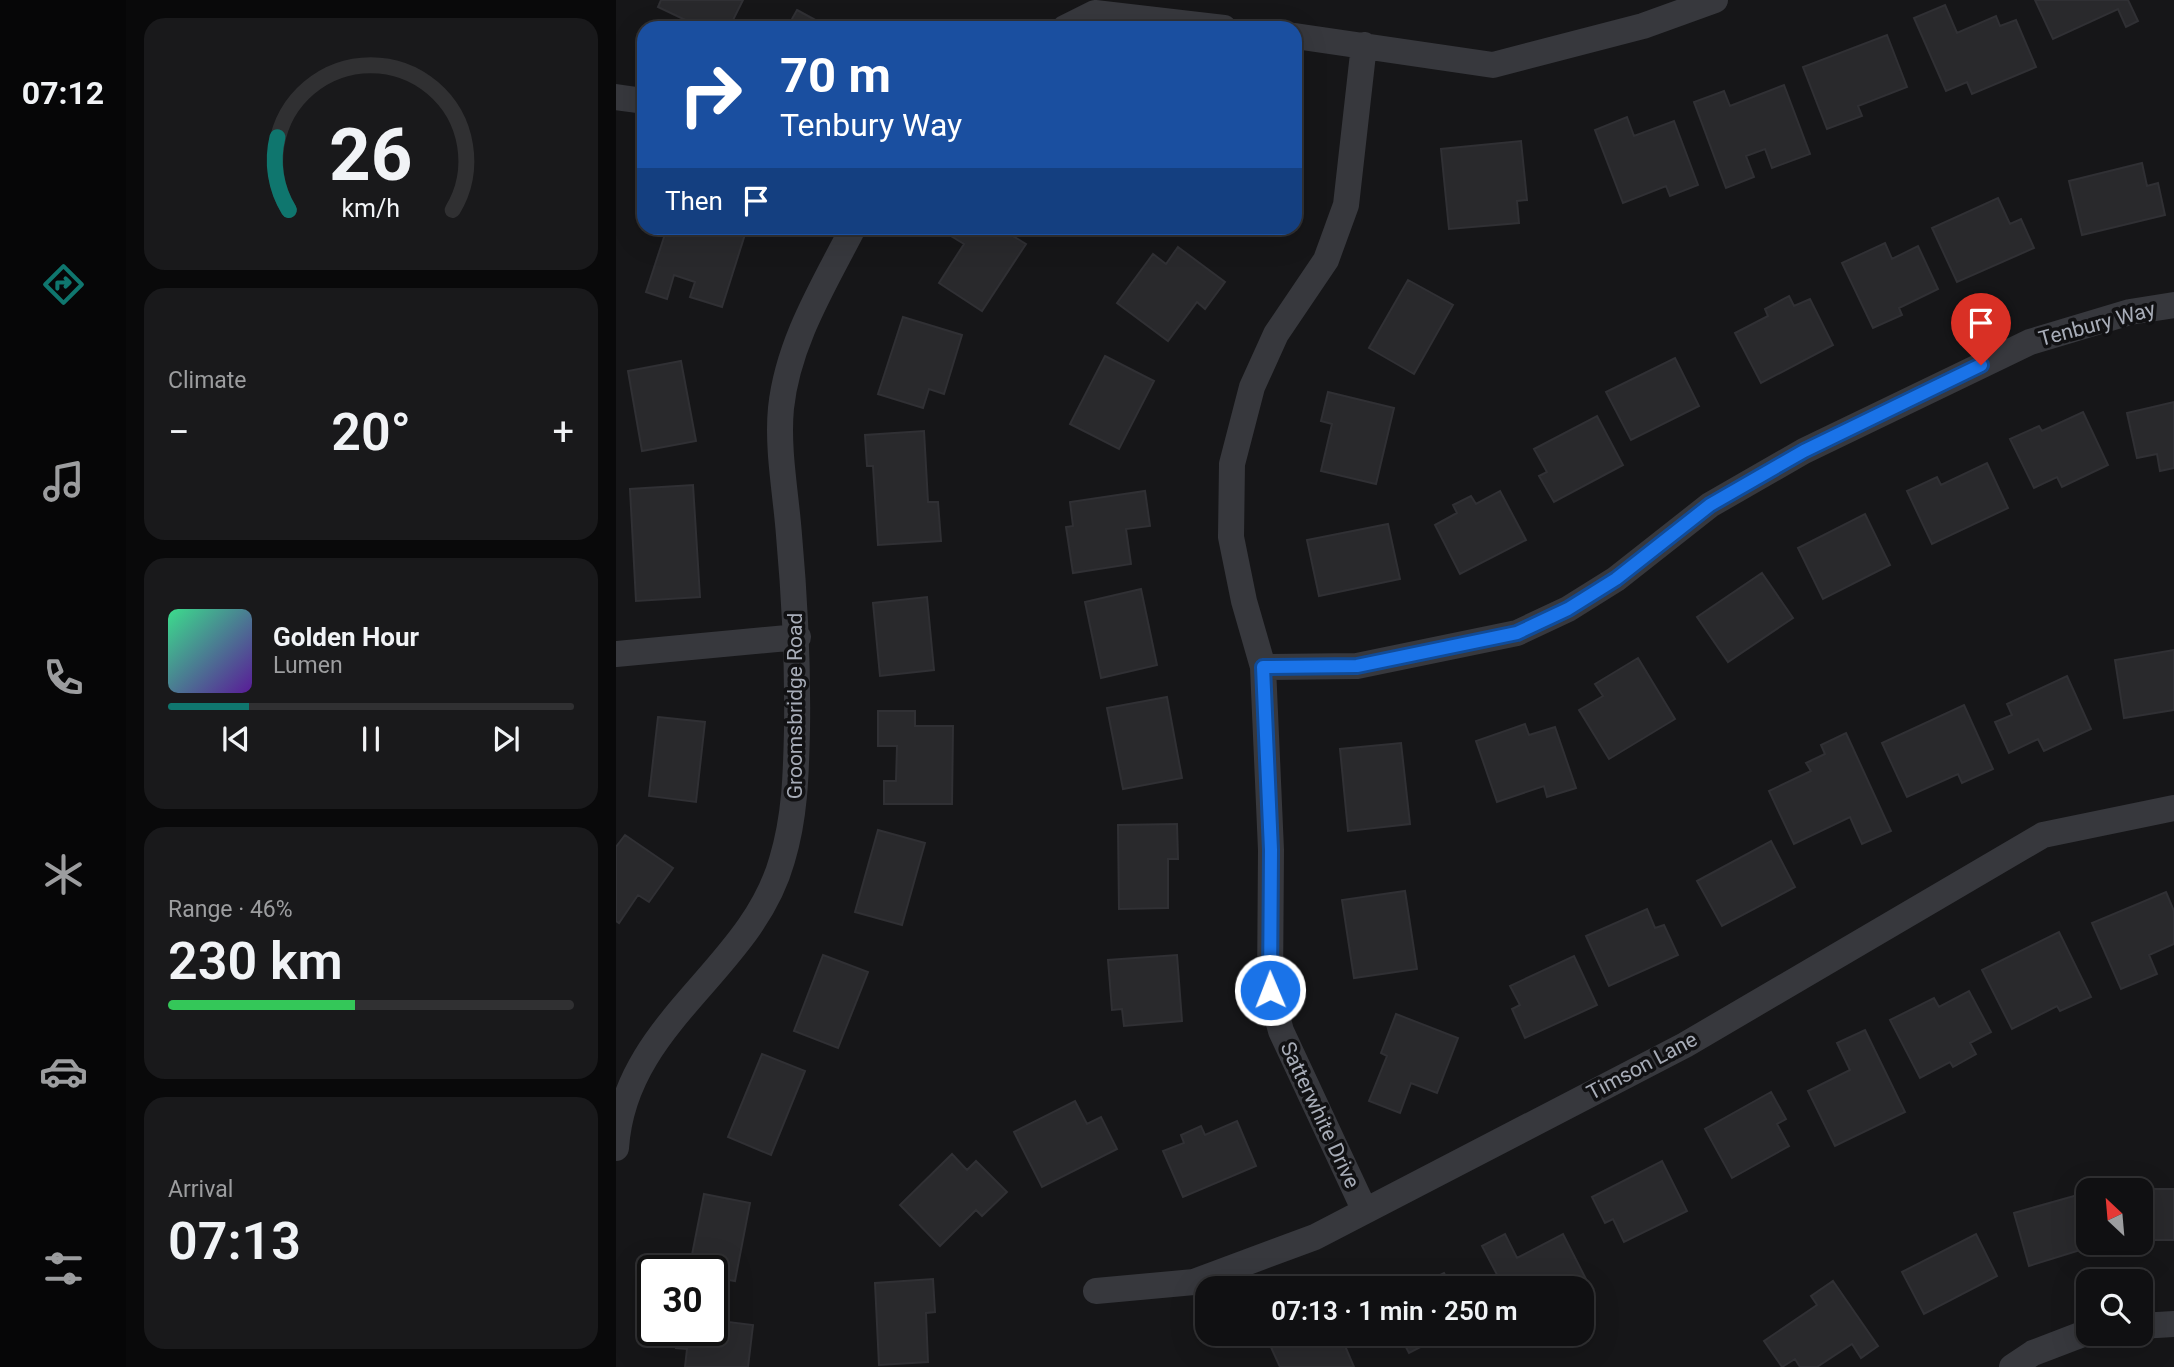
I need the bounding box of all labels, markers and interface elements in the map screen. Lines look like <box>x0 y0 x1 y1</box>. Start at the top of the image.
text: 70 m <box>780 47 891 104</box>
icon: right <box>665 49 756 140</box>
text: 07:12 <box>22 74 104 112</box>
text: Tenbury Way <box>780 106 962 144</box>
text: 26 <box>329 112 413 198</box>
icon: arrive <box>737 182 775 220</box>
text: Then <box>665 186 723 216</box>
text: km/h <box>342 194 400 223</box>
icon: directions <box>39 260 88 309</box>
pin <box>1951 293 2011 365</box>
street label: Tenbury Way <box>2036 297 2158 351</box>
icon: arrive <box>1962 304 2000 342</box>
text: Climate <box>168 367 247 394</box>
text: 20° <box>331 402 411 463</box>
text: − <box>168 410 190 454</box>
text: + <box>552 410 574 454</box>
icon: music <box>39 457 88 506</box>
street label: Groomsbridge Road <box>783 613 807 799</box>
text: Golden Hour <box>273 622 419 652</box>
text: Lumen <box>273 652 343 679</box>
icon: phone <box>39 653 88 702</box>
icon: previous <box>217 720 255 758</box>
icon: pause <box>352 720 390 758</box>
icon: next <box>487 720 525 758</box>
icon: climate <box>39 850 88 899</box>
text: Range · 46% <box>168 896 293 923</box>
text: 230 km <box>168 931 343 992</box>
position arrow <box>1233 953 1307 1027</box>
street label: Timson Lane <box>1583 1027 1701 1105</box>
street label: Satterwhite Drive <box>1276 1038 1364 1192</box>
icon: car <box>39 1047 88 1096</box>
text: Arrival <box>168 1176 233 1203</box>
north arrow <box>2076 1178 2152 1255</box>
map controls <box>2076 1178 2153 1346</box>
text: 07:13 <box>168 1211 301 1272</box>
icon: filters <box>39 1244 88 1293</box>
speed limit sign: 30 <box>637 1255 728 1346</box>
button: search <box>2076 1269 2153 1346</box>
text: 07:13 · 1 min · 250 m <box>1271 1296 1518 1326</box>

